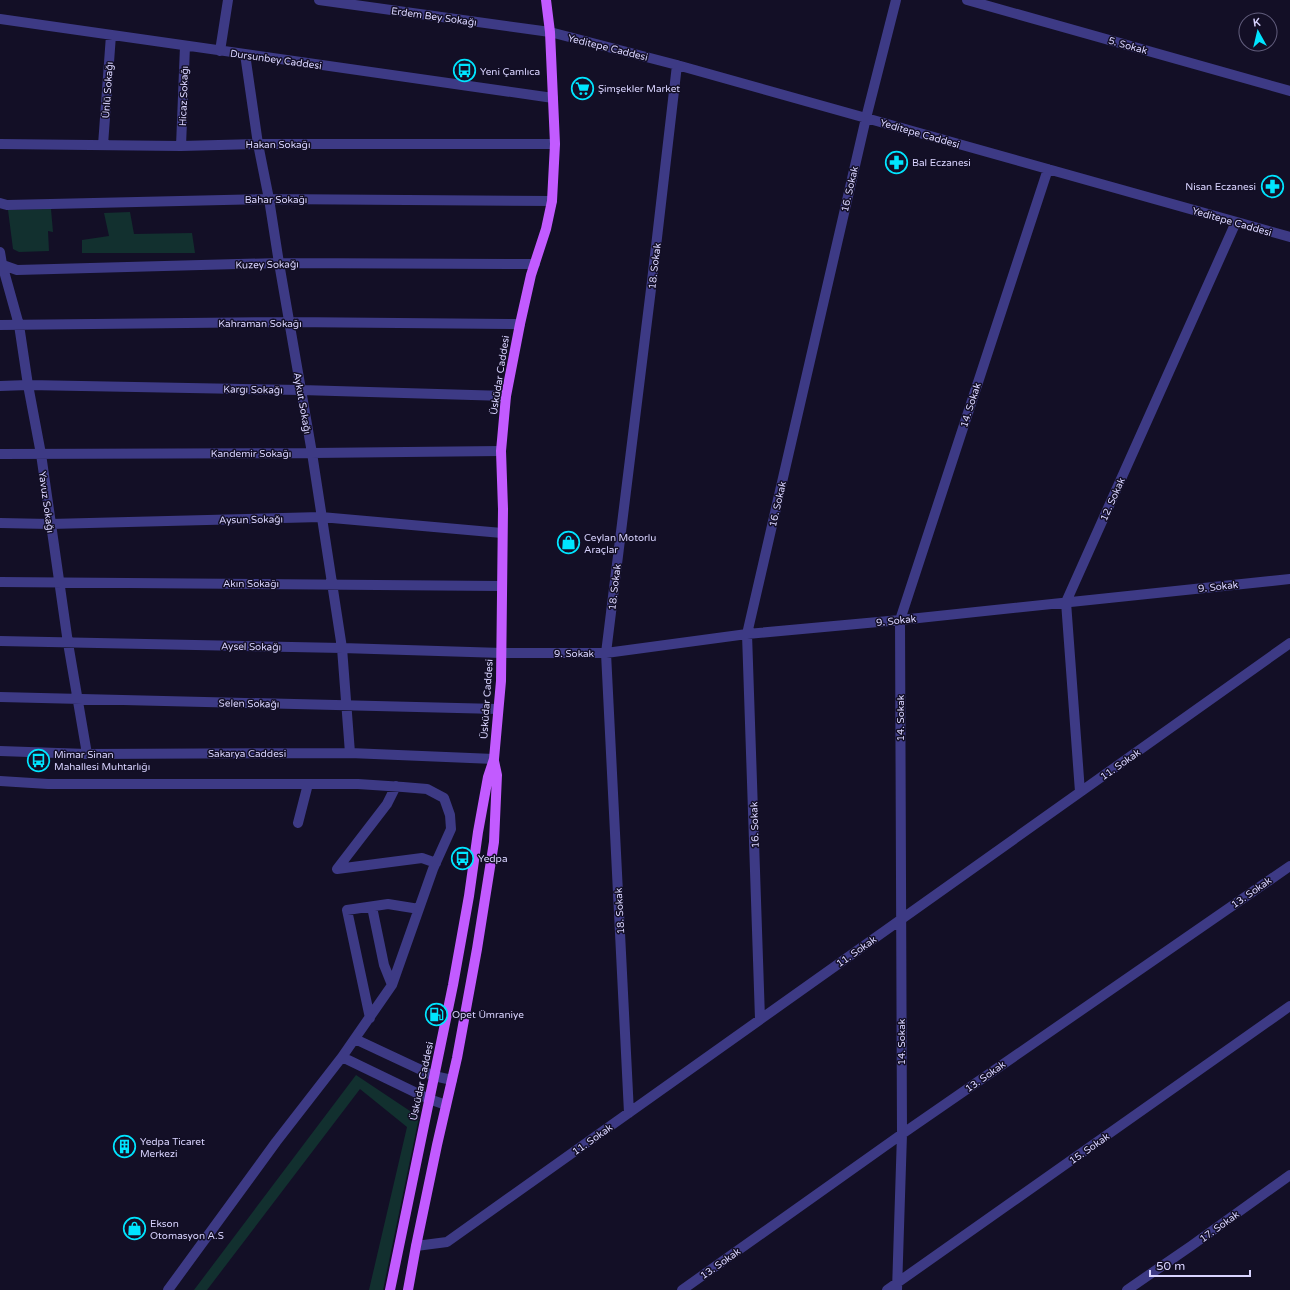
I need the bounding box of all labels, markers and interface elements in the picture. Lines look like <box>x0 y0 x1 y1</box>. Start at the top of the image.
street label: Erdem Bey Sokağı <box>390 5 477 29</box>
north arrow <box>1238 12 1278 52</box>
text: K <box>1252 16 1262 30</box>
street label: Yeditepe Caddesi <box>566 32 649 64</box>
street label: 5. Sokak <box>1107 35 1149 57</box>
street label: Dursunbey Caddesi <box>229 48 322 72</box>
bus stop icon: Yeni Çamlıca <box>452 58 478 84</box>
street label: Ünlü Sokağı <box>100 61 116 119</box>
street label: Hicaz Sokağı <box>177 66 191 126</box>
place label: Yeni Çamlıca <box>480 66 540 78</box>
supermarket icon: Şimşekler Market <box>569 75 595 101</box>
place label: Şimşekler Market <box>598 83 680 95</box>
street label: Yeditepe Caddesi <box>879 117 961 151</box>
street label: Hakan Sokağı <box>246 139 310 151</box>
pharmacy icon: Bal Eczanesi <box>883 149 909 175</box>
place label: Bal Eczanesi <box>912 157 971 169</box>
street label: 16. Sokak <box>839 165 861 213</box>
pharmacy icon: Nisan Eczanesi <box>1259 173 1285 199</box>
place label: Nisan Eczanesi <box>1185 181 1256 193</box>
street label: Bahar Sokağı <box>245 194 307 206</box>
street label: Yeditepe Caddesi <box>1191 205 1273 239</box>
street label: 18. Sokak <box>646 242 664 290</box>
street label: Kuzey Sokağı <box>235 258 299 272</box>
street label: Kahraman Sokağı <box>218 318 302 330</box>
street label: Üsküdar Caddesi <box>488 335 512 416</box>
street label: Aykut Sokağı <box>291 371 313 435</box>
street label: 14. Sokak <box>958 381 984 429</box>
street label: Kargı Sokağı <box>223 383 283 397</box>
street label: Kandemir Sokağı <box>211 448 291 460</box>
street label: Yavuz Sokağı <box>36 471 56 534</box>
street label: 12. Sokak <box>1098 475 1128 523</box>
street label: 16. Sokak <box>767 480 789 528</box>
street label: Aysun Sokağı <box>219 513 283 527</box>
shop icon: Ceylan Motorlu Araçlar <box>555 530 581 556</box>
place label: Ceylan Motorlu Araçlar <box>584 532 656 556</box>
street label: 18. Sokak <box>606 563 624 611</box>
street label: Akın Sokağı <box>223 578 279 590</box>
street label: 9. Sokak <box>1198 579 1239 595</box>
street label: 9. Sokak <box>876 613 917 629</box>
street label: Aysel Sokağı <box>221 640 281 654</box>
street label: 9. Sokak <box>554 648 595 660</box>
street label: Üsküdar Caddesi <box>478 659 496 740</box>
street label: 14. Sokak <box>895 694 907 741</box>
street label: Selen Sokağı <box>219 697 279 711</box>
street label: 11. Sokak <box>1098 746 1143 783</box>
bus stop icon: Mimar Sinan Mahallesi Muhtarlığı <box>26 747 52 773</box>
street label: Sakarya Caddesi <box>208 748 286 760</box>
place label: Mimar Sinan Mahallesi Muhtarlığı <box>54 749 150 773</box>
street label: 16. Sokak <box>748 801 762 848</box>
bus stop icon: Yedpa <box>450 845 476 871</box>
place label: Yedpa <box>478 853 508 865</box>
street label: 13. Sokak <box>1229 874 1274 911</box>
street label: 18. Sokak <box>613 887 627 934</box>
street label: 11. Sokak <box>834 933 879 970</box>
fuel station icon: Opet Ümraniye <box>423 1001 449 1027</box>
place label: Opet Ümraniye <box>452 1009 524 1021</box>
street label: 14. Sokak <box>896 1018 908 1065</box>
street label: Üsküdar Caddesi <box>408 1041 436 1122</box>
street label: 13. Sokak <box>963 1058 1008 1095</box>
street label: 11. Sokak <box>570 1121 615 1158</box>
street label: 15. Sokak <box>1067 1130 1112 1167</box>
building icon: Yedpa Ticaret Merkezi <box>111 1134 137 1160</box>
place label: Yedpa Ticaret Merkezi <box>140 1136 205 1160</box>
street label: 17. Sokak <box>1197 1208 1242 1245</box>
shop icon: Ekson Otomasyon A.S <box>121 1216 147 1242</box>
place label: Ekson Otomasyon A.S <box>150 1218 224 1242</box>
street label: 13. Sokak <box>698 1245 743 1282</box>
scale bar <box>1150 1252 1250 1278</box>
text: 50 m <box>1156 1259 1185 1273</box>

